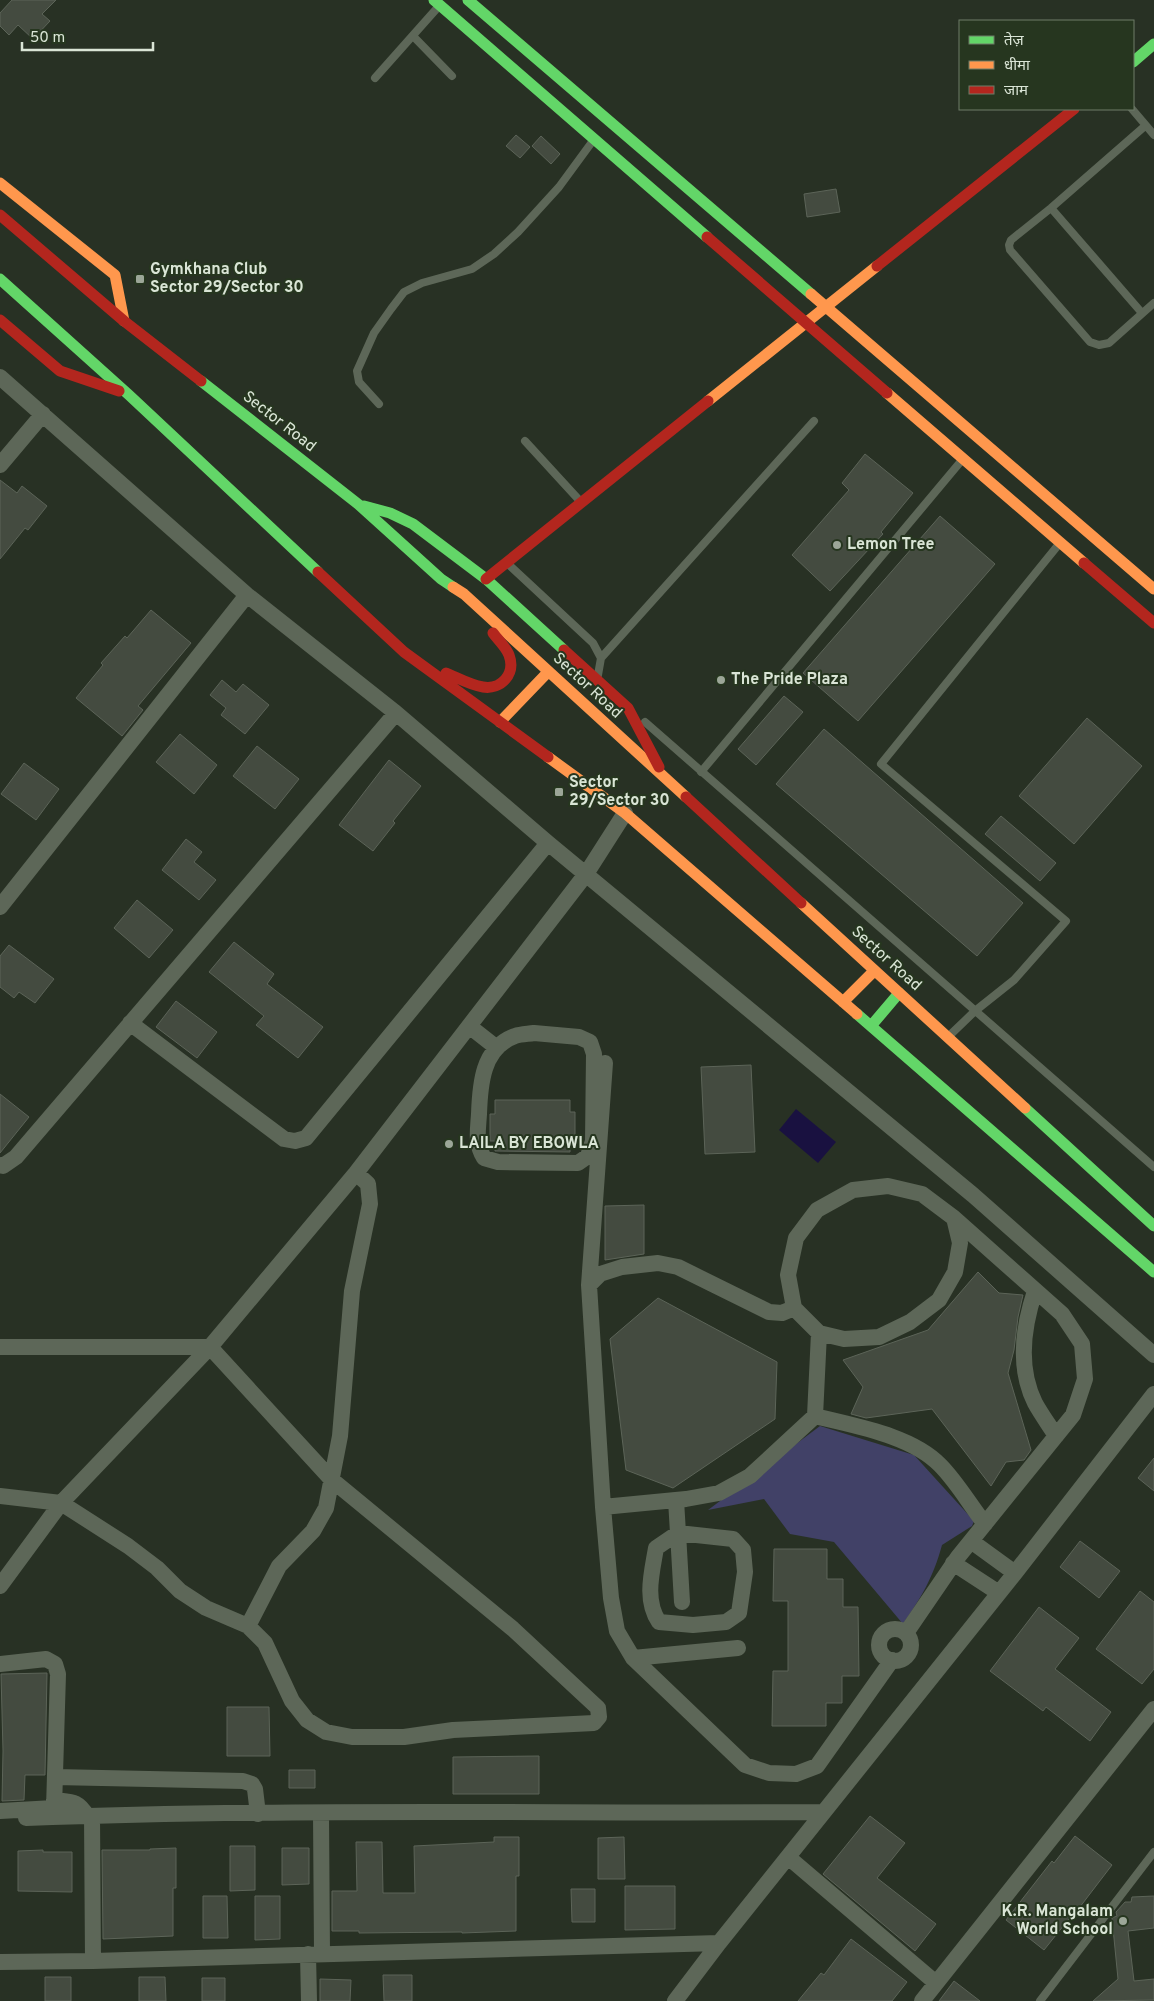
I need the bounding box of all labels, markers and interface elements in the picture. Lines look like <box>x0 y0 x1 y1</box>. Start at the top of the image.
scale bar <box>22 20 154 52</box>
legend <box>959 20 1134 110</box>
text: 50 m <box>30 29 65 48</box>
text: तेज़ <box>1004 31 1025 51</box>
text: धीमा <box>1004 57 1031 76</box>
text: जाम <box>1004 82 1029 101</box>
place label: Gymkhana Club Sector 29/Sector 30 <box>150 260 304 298</box>
marker: Gymkhana Club Sector 29/Sector 30 <box>134 273 146 285</box>
street label: Sector Road <box>238 387 320 457</box>
place label: Lemon Tree <box>847 535 935 555</box>
marker: Lemon Tree <box>831 539 843 551</box>
street label: Sector Road <box>548 649 626 723</box>
place label: The Pride Plaza <box>731 670 848 690</box>
marker: The Pride Plaza <box>715 674 727 686</box>
place label: Sector 29/Sector 30 <box>569 773 670 811</box>
marker: Sector 29/Sector 30 <box>553 786 565 798</box>
street label: Sector Road <box>847 922 925 996</box>
place label: LAILA BY EBOWLA <box>459 1134 599 1154</box>
marker: LAILA BY EBOWLA <box>443 1138 455 1150</box>
place label: K.R. Mangalam World School <box>1001 1902 1113 1940</box>
marker: K.R. Mangalam World School <box>1117 1915 1129 1927</box>

